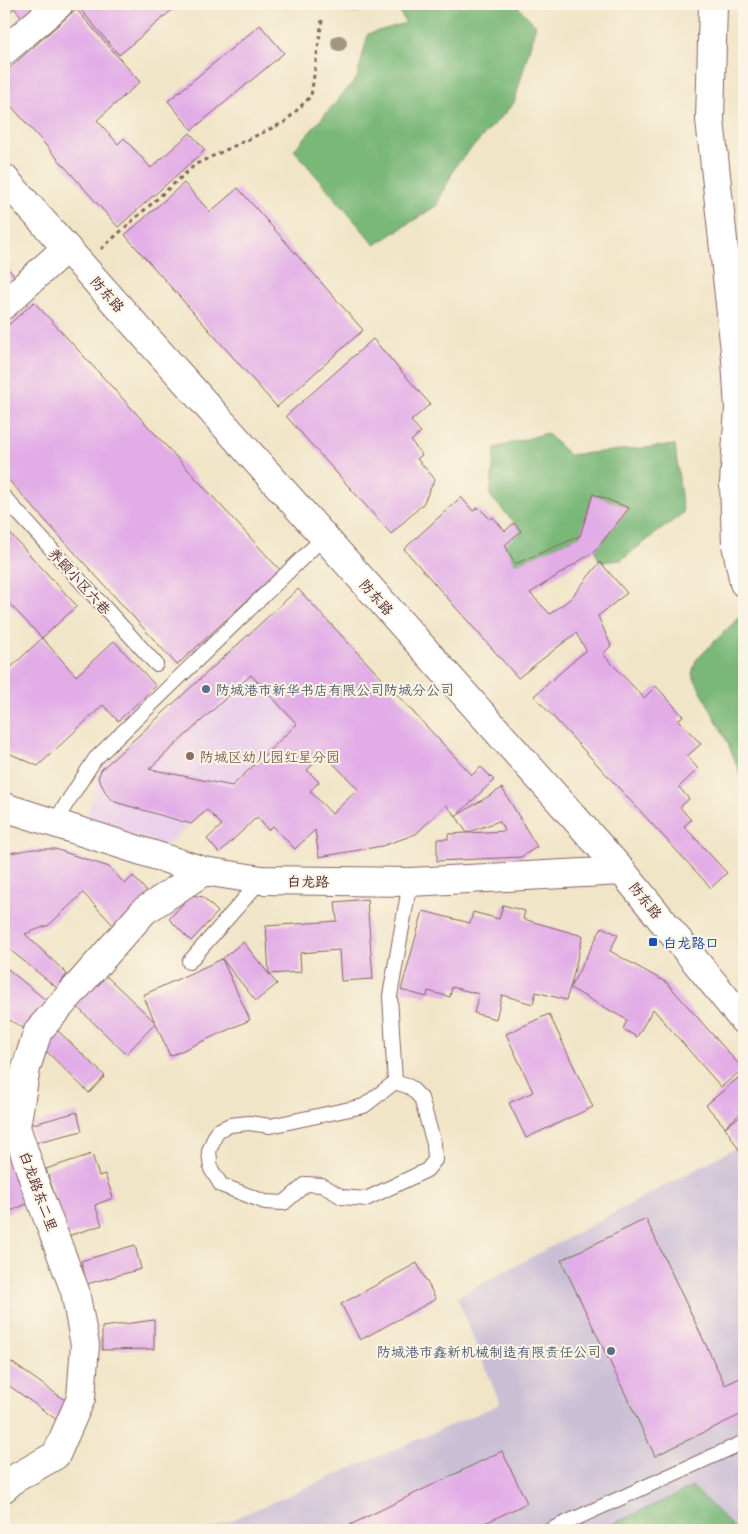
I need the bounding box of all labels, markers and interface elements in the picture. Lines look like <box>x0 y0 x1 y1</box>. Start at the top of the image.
street label: 防东路 <box>87 272 129 316</box>
street label: 养颐小区六巷 <box>45 543 116 619</box>
street label: 防东路 <box>356 575 398 619</box>
place label: 防城港市新华书店有限公司防城分公司 <box>216 680 454 699</box>
marker: 防城港市新华书店有限公司防城分公司 <box>200 683 212 695</box>
place label: 防城区幼儿园红星分园 <box>200 747 340 766</box>
marker: 防城区幼儿园红星分园 <box>184 750 196 762</box>
street label: 白龙路 <box>287 871 329 891</box>
street label: 防东路 <box>625 878 667 922</box>
place label: 白龙路口 <box>663 933 719 952</box>
marker: 白龙路口 <box>647 936 659 948</box>
street label: 白龙路东二里 <box>16 1148 62 1234</box>
place label: 防城港市鑫新机械制造有限责任公司 <box>377 1342 601 1361</box>
marker: 防城港市鑫新机械制造有限责任公司 <box>605 1345 617 1357</box>

